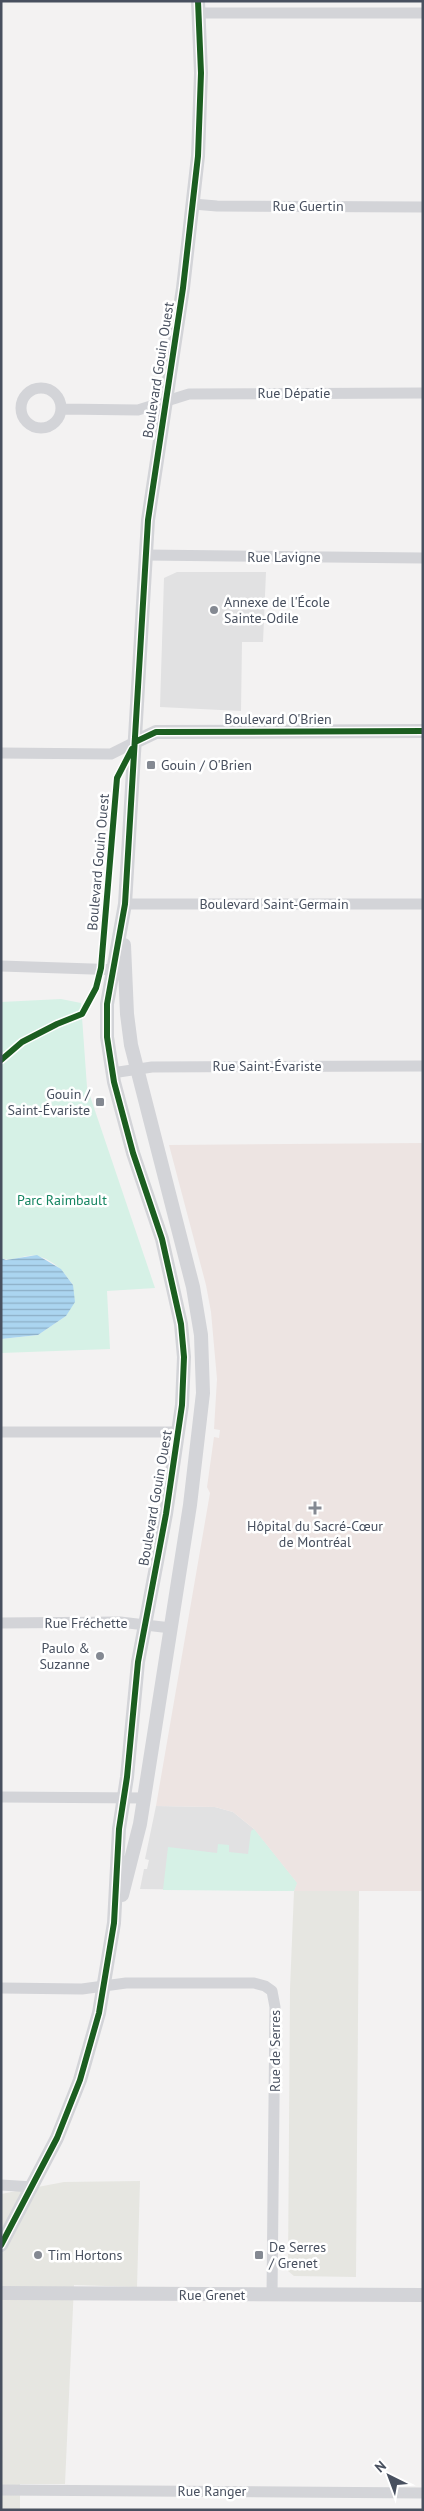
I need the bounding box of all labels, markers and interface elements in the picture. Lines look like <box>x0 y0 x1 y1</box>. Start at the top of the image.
street label: Rue Guertin <box>272 197 344 215</box>
street label: Boulevard Gouin Ouest <box>138 300 178 439</box>
street label: Rue Dépatie <box>258 384 330 402</box>
street label: Rue Lavigne <box>247 548 321 566</box>
place label: Annexe de l'École Sainte-Odile <box>224 593 330 627</box>
marker: Annexe de l'École Sainte-Odile <box>208 604 220 616</box>
street label: Boulevard O'Brien <box>224 710 332 728</box>
place label: Gouin / O'Brien <box>161 756 252 774</box>
marker: Gouin / O'Brien <box>145 759 157 771</box>
street label: Boulevard Gouin Ouest <box>83 792 113 931</box>
street label: Boulevard Saint-Germain <box>199 895 349 913</box>
street label: Rue Saint-Évariste <box>212 1057 322 1075</box>
place label: Gouin / Saint-Évariste <box>8 1085 91 1119</box>
marker: Gouin / Saint-Évariste <box>94 1096 106 1108</box>
park label: Parc Raimbault <box>17 1191 107 1209</box>
street label: Boulevard Gouin Ouest <box>134 1428 176 1567</box>
marker: Hôpital du Sacré-Cœur de Montréal <box>308 1501 322 1515</box>
place label: Hôpital du Sacré-Cœur de Montréal <box>247 1517 383 1551</box>
street label: Rue Fréchette <box>44 1614 128 1632</box>
place label: Paulo & Suzanne <box>39 1639 90 1673</box>
marker: Paulo & Suzanne <box>94 1650 106 1662</box>
street label: Rue de Serres <box>266 2010 284 2092</box>
place label: De Serres / Grenet <box>268 2238 326 2272</box>
place label: Tim Hortons <box>48 2246 122 2264</box>
marker: Tim Hortons <box>32 2249 44 2261</box>
marker: De Serres / Grenet <box>253 2249 265 2261</box>
street label: Rue Grenet <box>179 2286 246 2304</box>
north arrow <box>364 2451 414 2501</box>
text: N <box>371 2457 390 2476</box>
street label: Rue Ranger <box>178 2482 247 2500</box>

